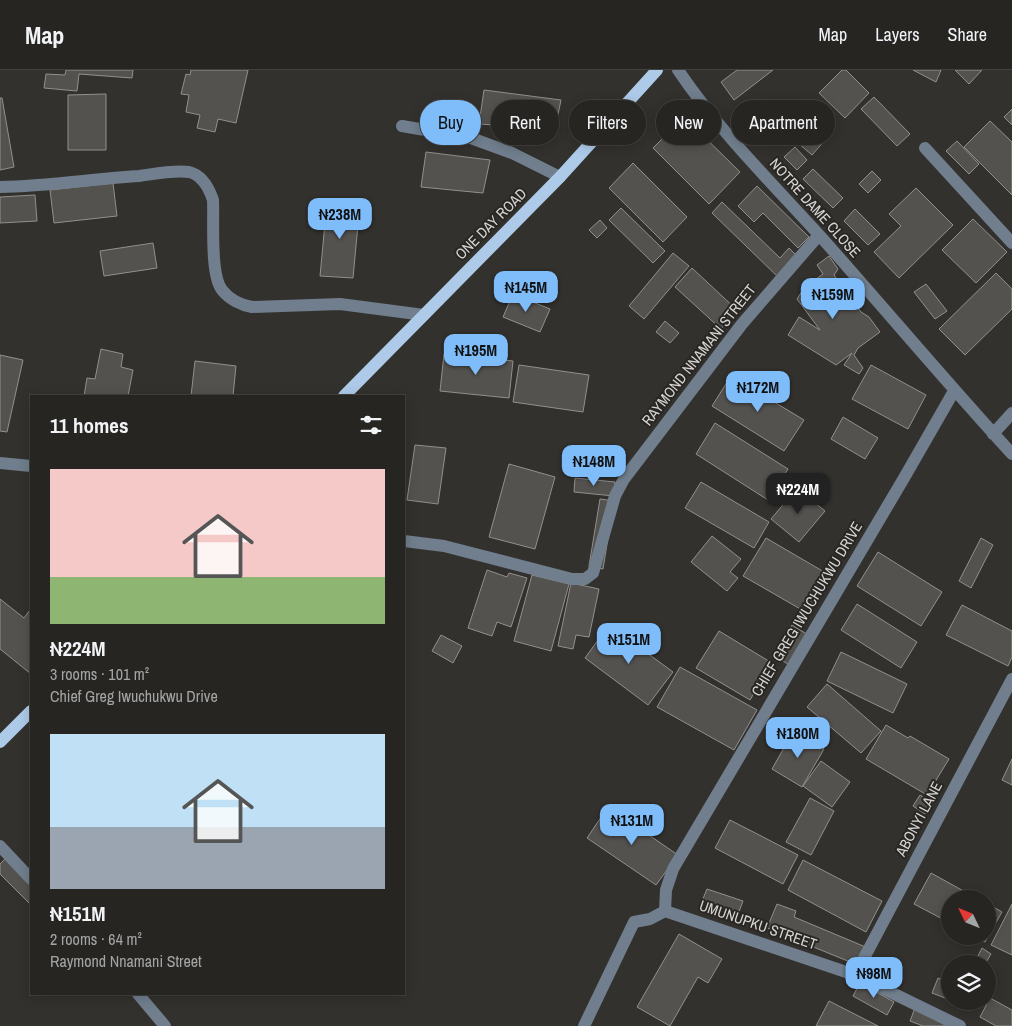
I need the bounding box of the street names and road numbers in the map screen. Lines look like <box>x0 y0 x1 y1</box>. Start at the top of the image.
street label: NOTRE DAME CLOSE <box>765 153 866 262</box>
street label: ONE DAY ROAD <box>450 183 531 264</box>
street label: RAYMOND NNAMANI STREET <box>637 279 761 430</box>
street label: CHIEF GREG IWUCHUKWU DRIVE <box>746 518 867 700</box>
street label: ABONYI LANE <box>890 778 947 861</box>
street label: UMUNUPKU STREET <box>697 895 820 955</box>

